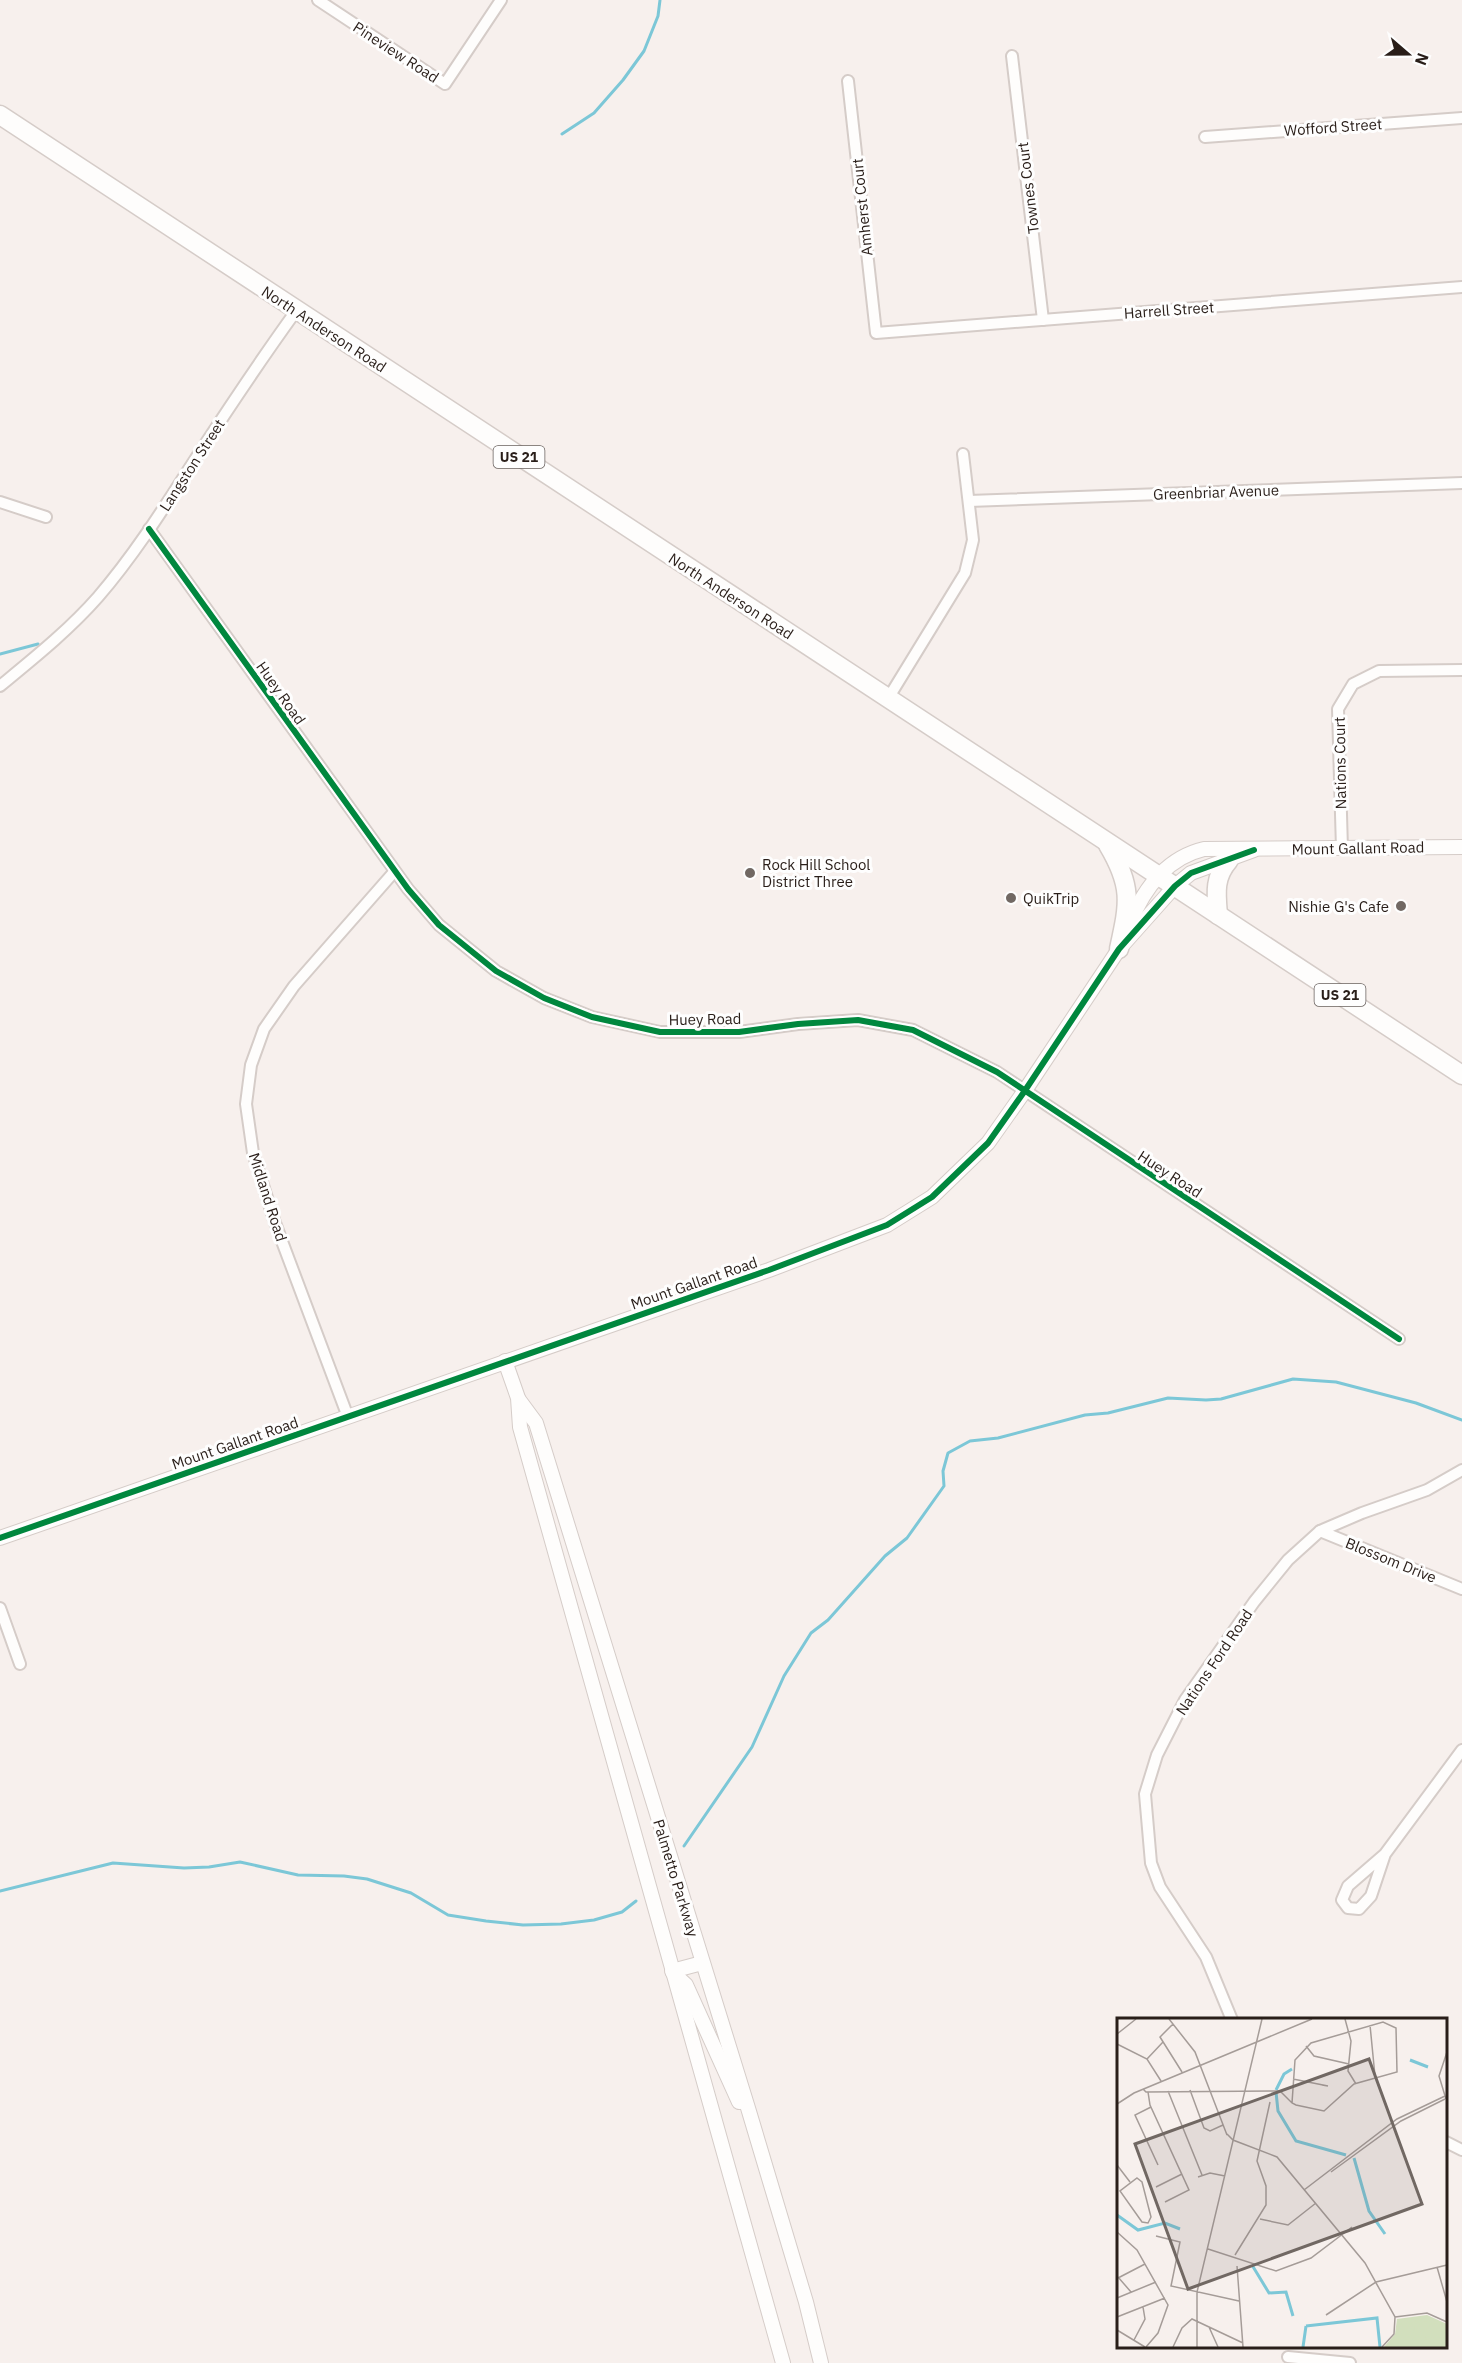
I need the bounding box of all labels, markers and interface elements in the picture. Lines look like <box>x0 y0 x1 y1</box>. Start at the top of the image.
street label: Pineview Road <box>350 17 442 87</box>
north arrow <box>1378 24 1438 84</box>
text: N <box>1411 50 1433 68</box>
street label: Wofford Street <box>1283 114 1383 140</box>
street label: Townes Court <box>1013 141 1043 235</box>
street label: Amherst Court <box>847 157 877 257</box>
street label: North Anderson Road <box>258 282 390 376</box>
street label: Harrell Street <box>1123 297 1215 323</box>
street label: Langston Street <box>155 415 229 515</box>
road number: US 21 <box>494 446 544 468</box>
street label: Greenbriar Avenue <box>1153 480 1279 504</box>
street label: North Anderson Road <box>665 549 797 643</box>
street label: Huey Road <box>252 658 310 728</box>
street label: Nations Court <box>1330 717 1350 809</box>
street label: Mount Gallant Road <box>1291 837 1425 859</box>
place label: Rock Hill School District Three <box>762 855 870 891</box>
marker: Rock Hill School District Three <box>743 866 757 880</box>
place label: QuikTrip <box>1023 889 1079 908</box>
marker: QuikTrip <box>1004 891 1018 905</box>
place label: Nishie G's Cafe <box>1288 897 1389 916</box>
marker: Nishie G's Cafe <box>1394 899 1408 913</box>
road number: US 21 <box>1314 984 1366 1006</box>
street label: Huey Road <box>668 1009 742 1029</box>
street label: Huey Road <box>1134 1146 1206 1202</box>
street label: Midland Road <box>245 1150 291 1244</box>
street label: Mount Gallant Road <box>628 1252 760 1314</box>
street label: Mount Gallant Road <box>169 1412 301 1474</box>
street label: Blossom Drive <box>1343 1533 1439 1587</box>
street label: Nations Ford Road <box>1171 1605 1257 1719</box>
street label: Palmetto Parkway <box>649 1817 703 1940</box>
inset map <box>1117 2018 1447 2348</box>

